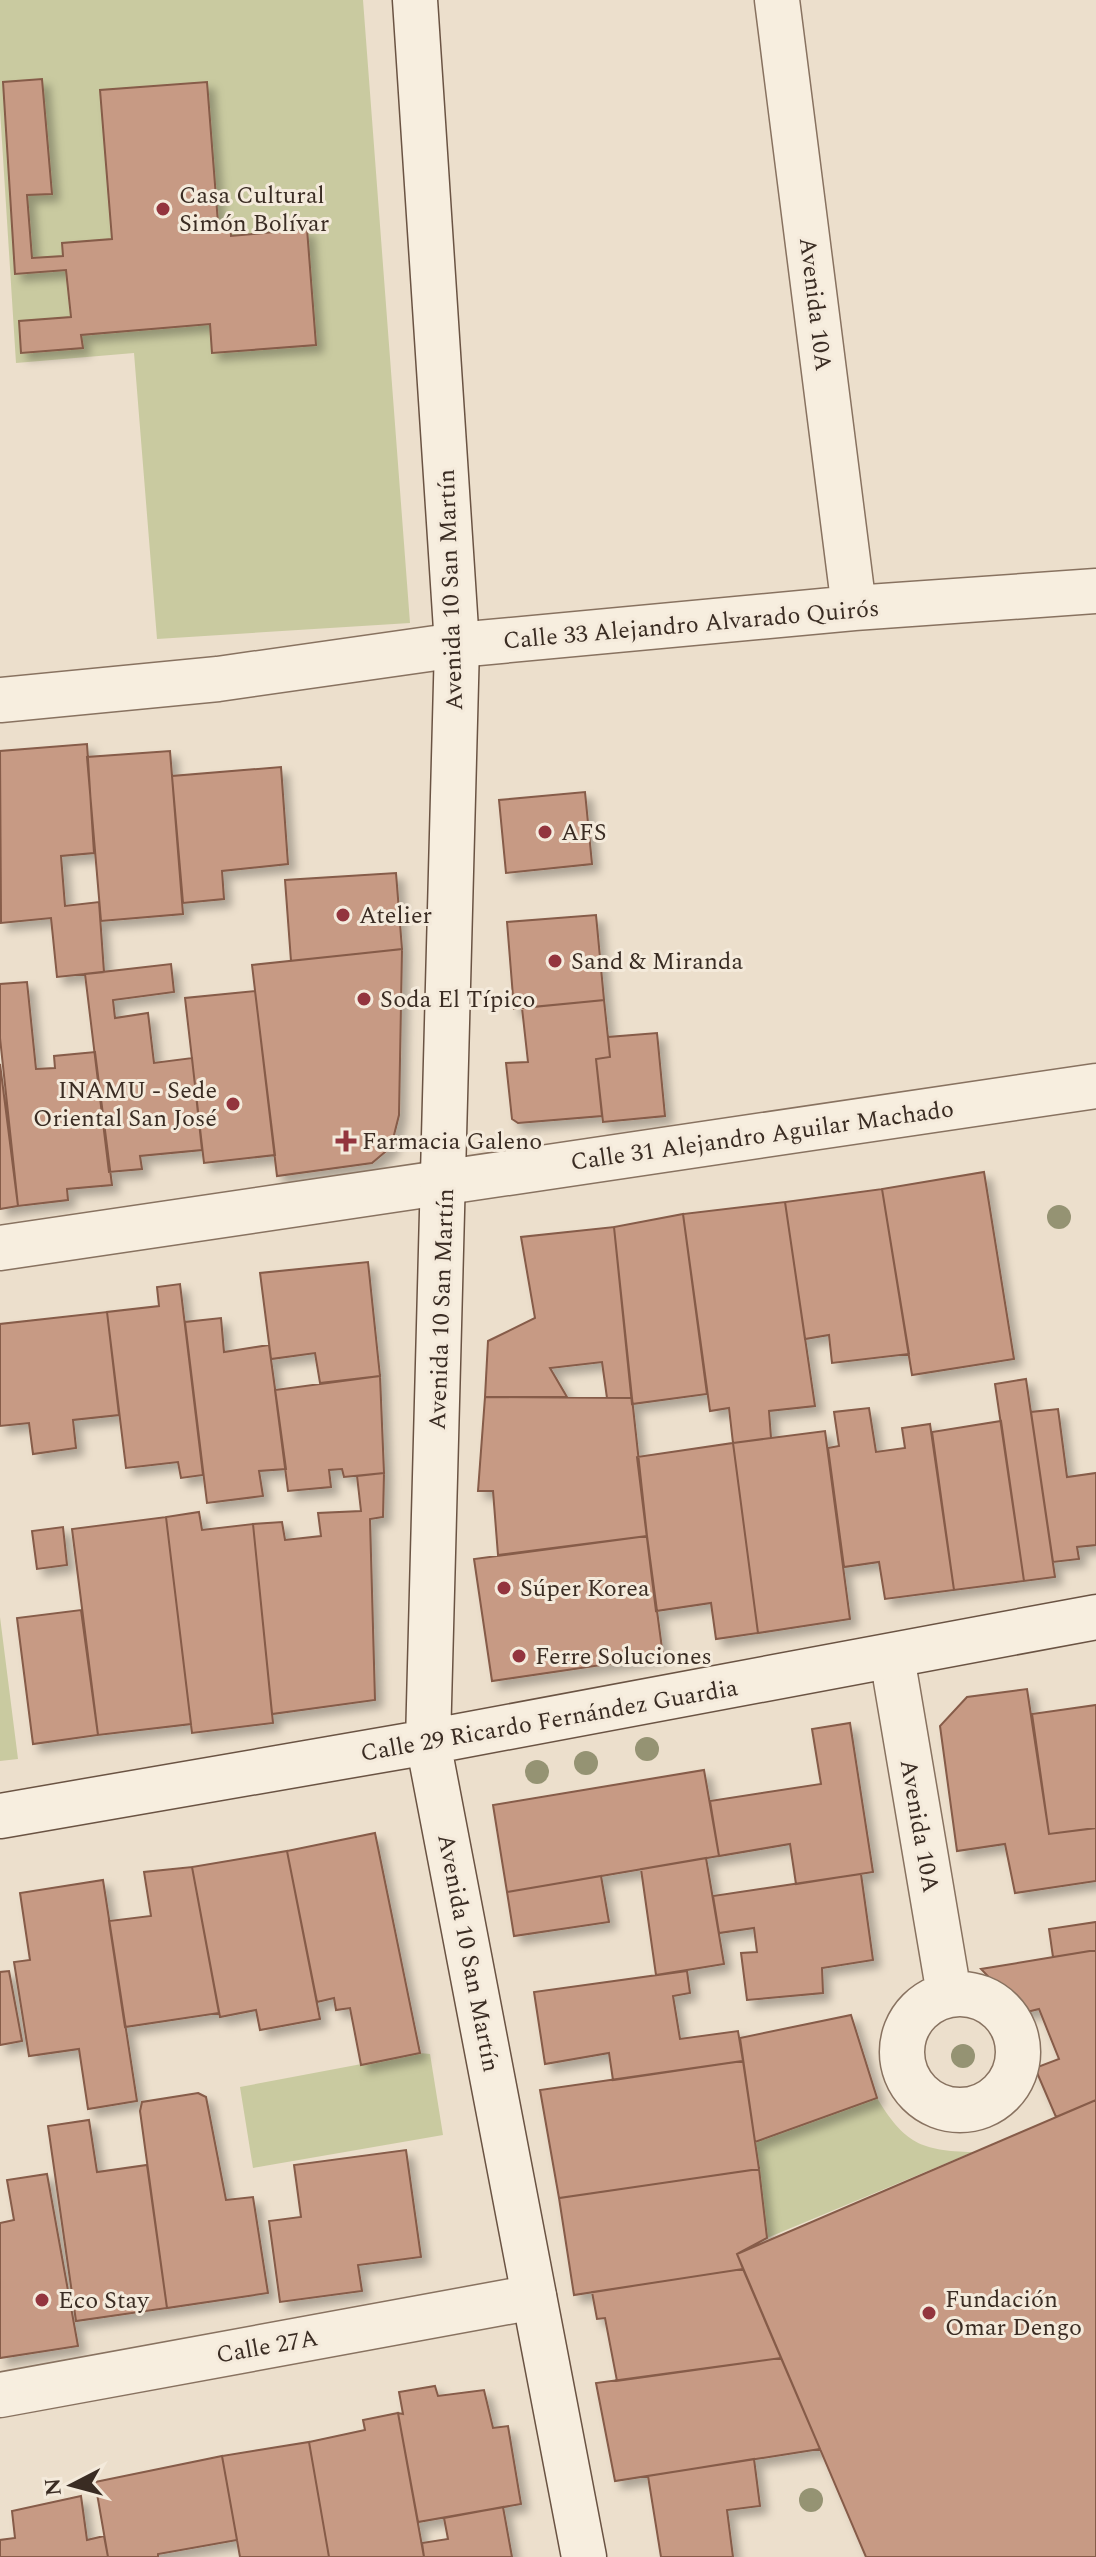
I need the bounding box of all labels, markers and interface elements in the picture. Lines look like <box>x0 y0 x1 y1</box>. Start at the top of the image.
place label: Casa Cultural Simón Bolívar <box>179 178 329 242</box>
marker: Casa Cultural Simón Bolívar <box>154 200 172 218</box>
street label: Avenida 10A <box>789 235 841 373</box>
street label: Avenida 10 San Martín <box>429 468 473 711</box>
street label: Calle 33 Alejandro Alvarado Quirós <box>501 591 881 659</box>
place label: AFS <box>561 815 606 851</box>
marker: AFS <box>536 823 554 841</box>
place label: Atelier <box>359 898 432 934</box>
marker: Atelier <box>334 906 352 924</box>
place label: Sand & Miranda <box>571 944 743 980</box>
marker: Sand & Miranda <box>546 952 564 970</box>
place label: Soda El Típico <box>380 982 535 1018</box>
marker: Soda El Típico <box>355 990 373 1008</box>
place label: INAMU - Sede Oriental San José <box>33 1073 217 1137</box>
street label: Calle 31 Alejandro Aguilar Machado <box>568 1091 956 1181</box>
marker: INAMU - Sede Oriental San José <box>224 1095 242 1113</box>
place label: Farmacia Galeno <box>362 1124 542 1160</box>
marker: Farmacia Galeno <box>337 1132 355 1150</box>
street label: Avenida 10 San Martín <box>420 1188 464 1431</box>
place label: Súper Korea <box>520 1571 650 1607</box>
marker: Súper Korea <box>495 1579 513 1597</box>
place label: Ferre Soluciones <box>535 1639 712 1675</box>
marker: Ferre Soluciones <box>510 1647 528 1665</box>
street label: Calle 29 Ricardo Fernández Guardia <box>358 1670 741 1772</box>
street label: Avenida 10A <box>890 1757 948 1896</box>
street label: Avenida 10 San Martín <box>427 1831 509 2075</box>
place label: Fundación Omar Dengo <box>945 2282 1082 2346</box>
place label: Eco Stay <box>58 2283 150 2319</box>
marker: Eco Stay <box>33 2291 51 2309</box>
marker: Fundación Omar Dengo <box>920 2304 938 2322</box>
street label: Calle 27A <box>213 2320 321 2374</box>
north arrow <box>32 2445 112 2525</box>
text: N <box>36 2476 71 2498</box>

